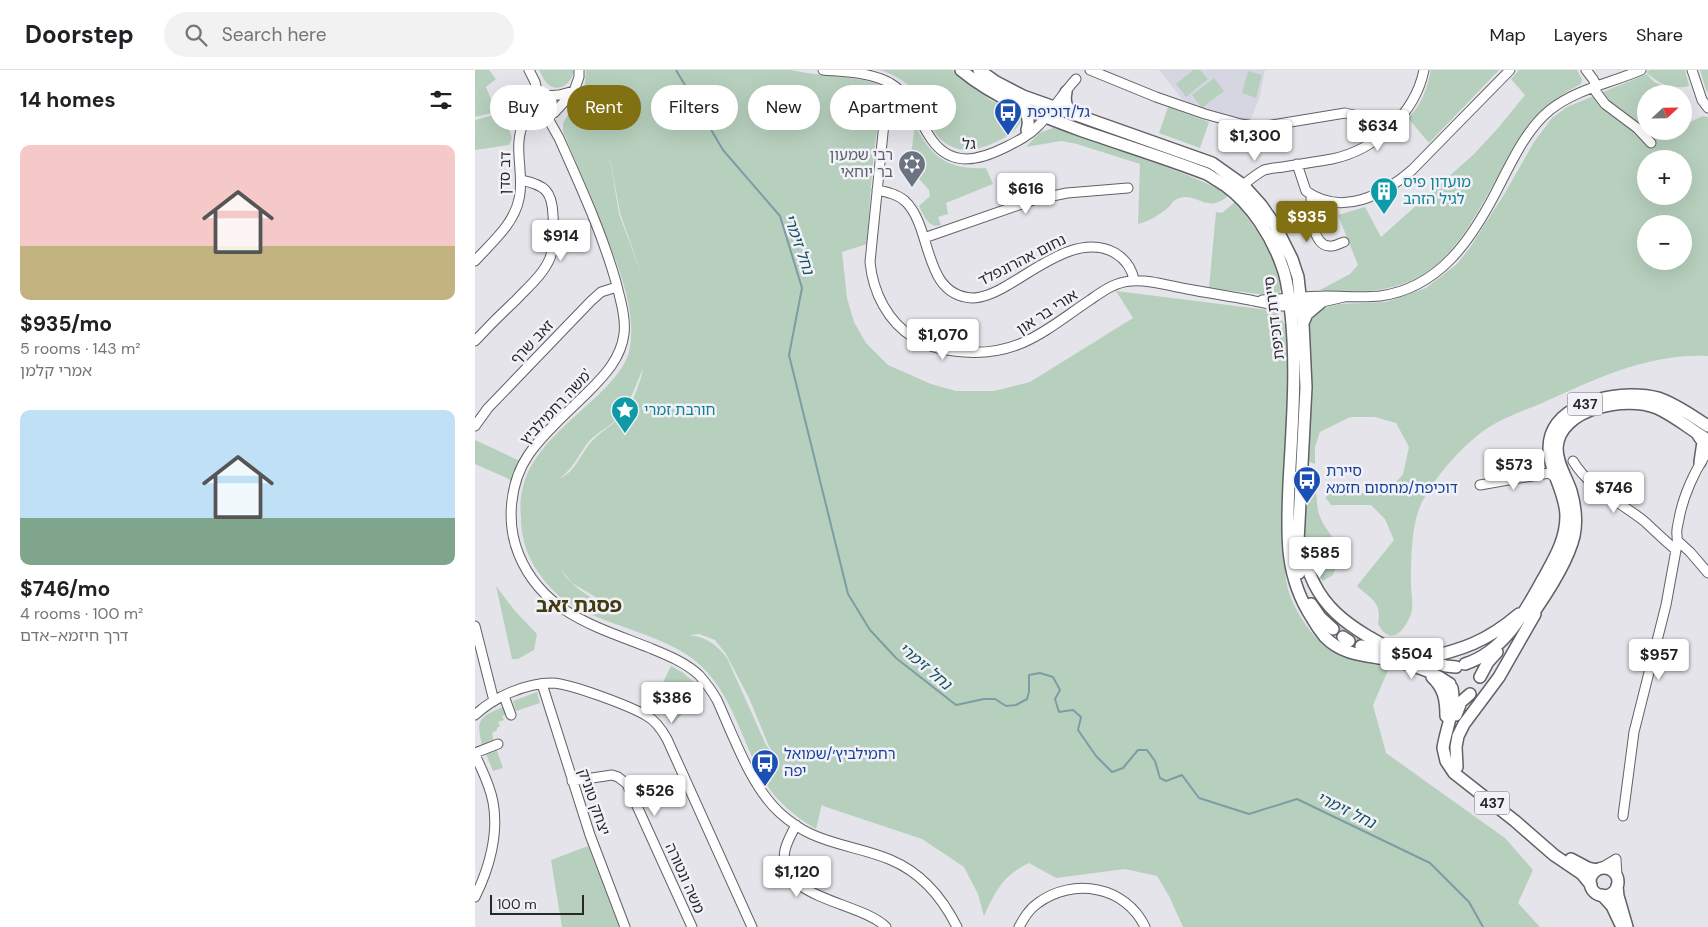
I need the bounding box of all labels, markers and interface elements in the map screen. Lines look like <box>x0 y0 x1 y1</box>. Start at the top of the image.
search box <box>164 12 514 57</box>
text: Doorstep <box>25 19 134 50</box>
icon: search <box>182 21 210 49</box>
text: Search here <box>222 22 327 47</box>
text: Map <box>1490 23 1526 47</box>
text: Layers <box>1554 23 1608 47</box>
text: Share <box>1636 23 1683 47</box>
chip: Buy <box>490 85 557 130</box>
chip: Rent <box>567 85 641 130</box>
chip: Filters <box>651 85 738 130</box>
chip: New <box>748 85 820 130</box>
chip: Apartment <box>830 85 956 130</box>
north arrow <box>1637 85 1693 140</box>
map controls <box>1637 85 1692 270</box>
text: 14 homes <box>20 86 116 114</box>
icon: filters <box>427 86 455 114</box>
bus stop icon: גל/דוכיפת <box>993 97 1023 136</box>
place label: גל/דוכיפת <box>1027 102 1090 122</box>
pin: $634 <box>1348 109 1408 152</box>
text: $634 <box>1358 115 1398 136</box>
pin: $1,300 <box>1214 119 1296 162</box>
text: $1,300 <box>1229 125 1281 146</box>
street label: גל <box>962 134 976 154</box>
place label: רבי שמעון בר יוחאי <box>830 145 893 182</box>
synagogue icon: רבי שמעון בר יוחאי <box>897 149 927 188</box>
button: + <box>1637 150 1692 205</box>
street label: דב סדן <box>495 151 515 195</box>
pin: $616 <box>996 172 1056 215</box>
place label: מועדון פיס לגיל הזהב <box>1403 172 1471 209</box>
building icon: מועדון פיס לגיל הזהב <box>1369 176 1399 215</box>
icon: home <box>193 177 283 267</box>
text: $616 <box>1008 178 1044 199</box>
pin: $935 <box>1277 200 1337 243</box>
text: $935 <box>1287 206 1327 227</box>
water label: נחל זימרי <box>779 211 819 278</box>
button: − <box>1637 215 1692 270</box>
pin: $914 <box>531 220 591 262</box>
text: $914 <box>543 225 579 246</box>
street label: נחום אהרונפלד <box>975 229 1069 291</box>
street label: סיירת דוכיפת <box>1259 275 1289 361</box>
street label: אורי בר און <box>1013 285 1081 339</box>
text: $935/mo <box>20 310 112 338</box>
street label: זאב שרף <box>506 315 558 369</box>
pin: $1,070 <box>902 318 984 361</box>
text: $1,070 <box>918 324 968 345</box>
text: 5 rooms · 143 m² <box>20 338 141 359</box>
text: אמרי קלמן <box>20 360 92 381</box>
street label: משה רחמילביץ' <box>516 365 596 449</box>
road number: 437 <box>1567 392 1603 416</box>
place icon: חורבת זמרי <box>610 395 640 434</box>
place label: חורבת זמרי <box>644 400 716 420</box>
icon: home <box>193 442 283 532</box>
pin: $573 <box>1484 448 1544 491</box>
text: $573 <box>1495 454 1533 475</box>
place label: סיירת דוכיפת/מחסום חזמא <box>1326 461 1458 498</box>
bus stop icon: סיירת דוכיפת/מחסום חזמא <box>1292 465 1322 504</box>
pin: $746 <box>1584 472 1644 514</box>
text: $746 <box>1595 477 1633 498</box>
pin: $585 <box>1290 536 1350 579</box>
text: $585 <box>1300 542 1340 563</box>
text: $746/mo <box>20 575 110 603</box>
district label: פסגת זאב <box>536 592 622 618</box>
text: 4 rooms · 100 m² <box>20 603 143 624</box>
text: דרך חיזמא-אדם <box>20 625 128 646</box>
water label: נחל זימרי <box>894 638 957 695</box>
pin: $504 <box>1382 638 1442 680</box>
pin: $957 <box>1629 638 1689 681</box>
text: $504 <box>1391 643 1433 664</box>
text: $957 <box>1640 644 1678 665</box>
pin: $386 <box>642 682 702 724</box>
text: $386 <box>652 687 692 708</box>
place label: רחמילביץ׳/שמואל יפה <box>784 744 896 781</box>
bus stop icon: רחמילביץ׳/שמואל יפה <box>750 748 780 787</box>
street label: יצחק טוניק <box>573 766 615 838</box>
pin: $526 <box>625 774 685 817</box>
text: $526 <box>636 780 674 801</box>
water label: נחל זימרי <box>1313 787 1380 834</box>
road number: 437 <box>1475 791 1509 814</box>
street label: משה ונטורה <box>661 840 709 917</box>
pin: $1,120 <box>756 856 838 898</box>
text: $1,120 <box>774 861 820 882</box>
scale bar <box>490 892 584 915</box>
text: 100 m <box>497 895 537 913</box>

